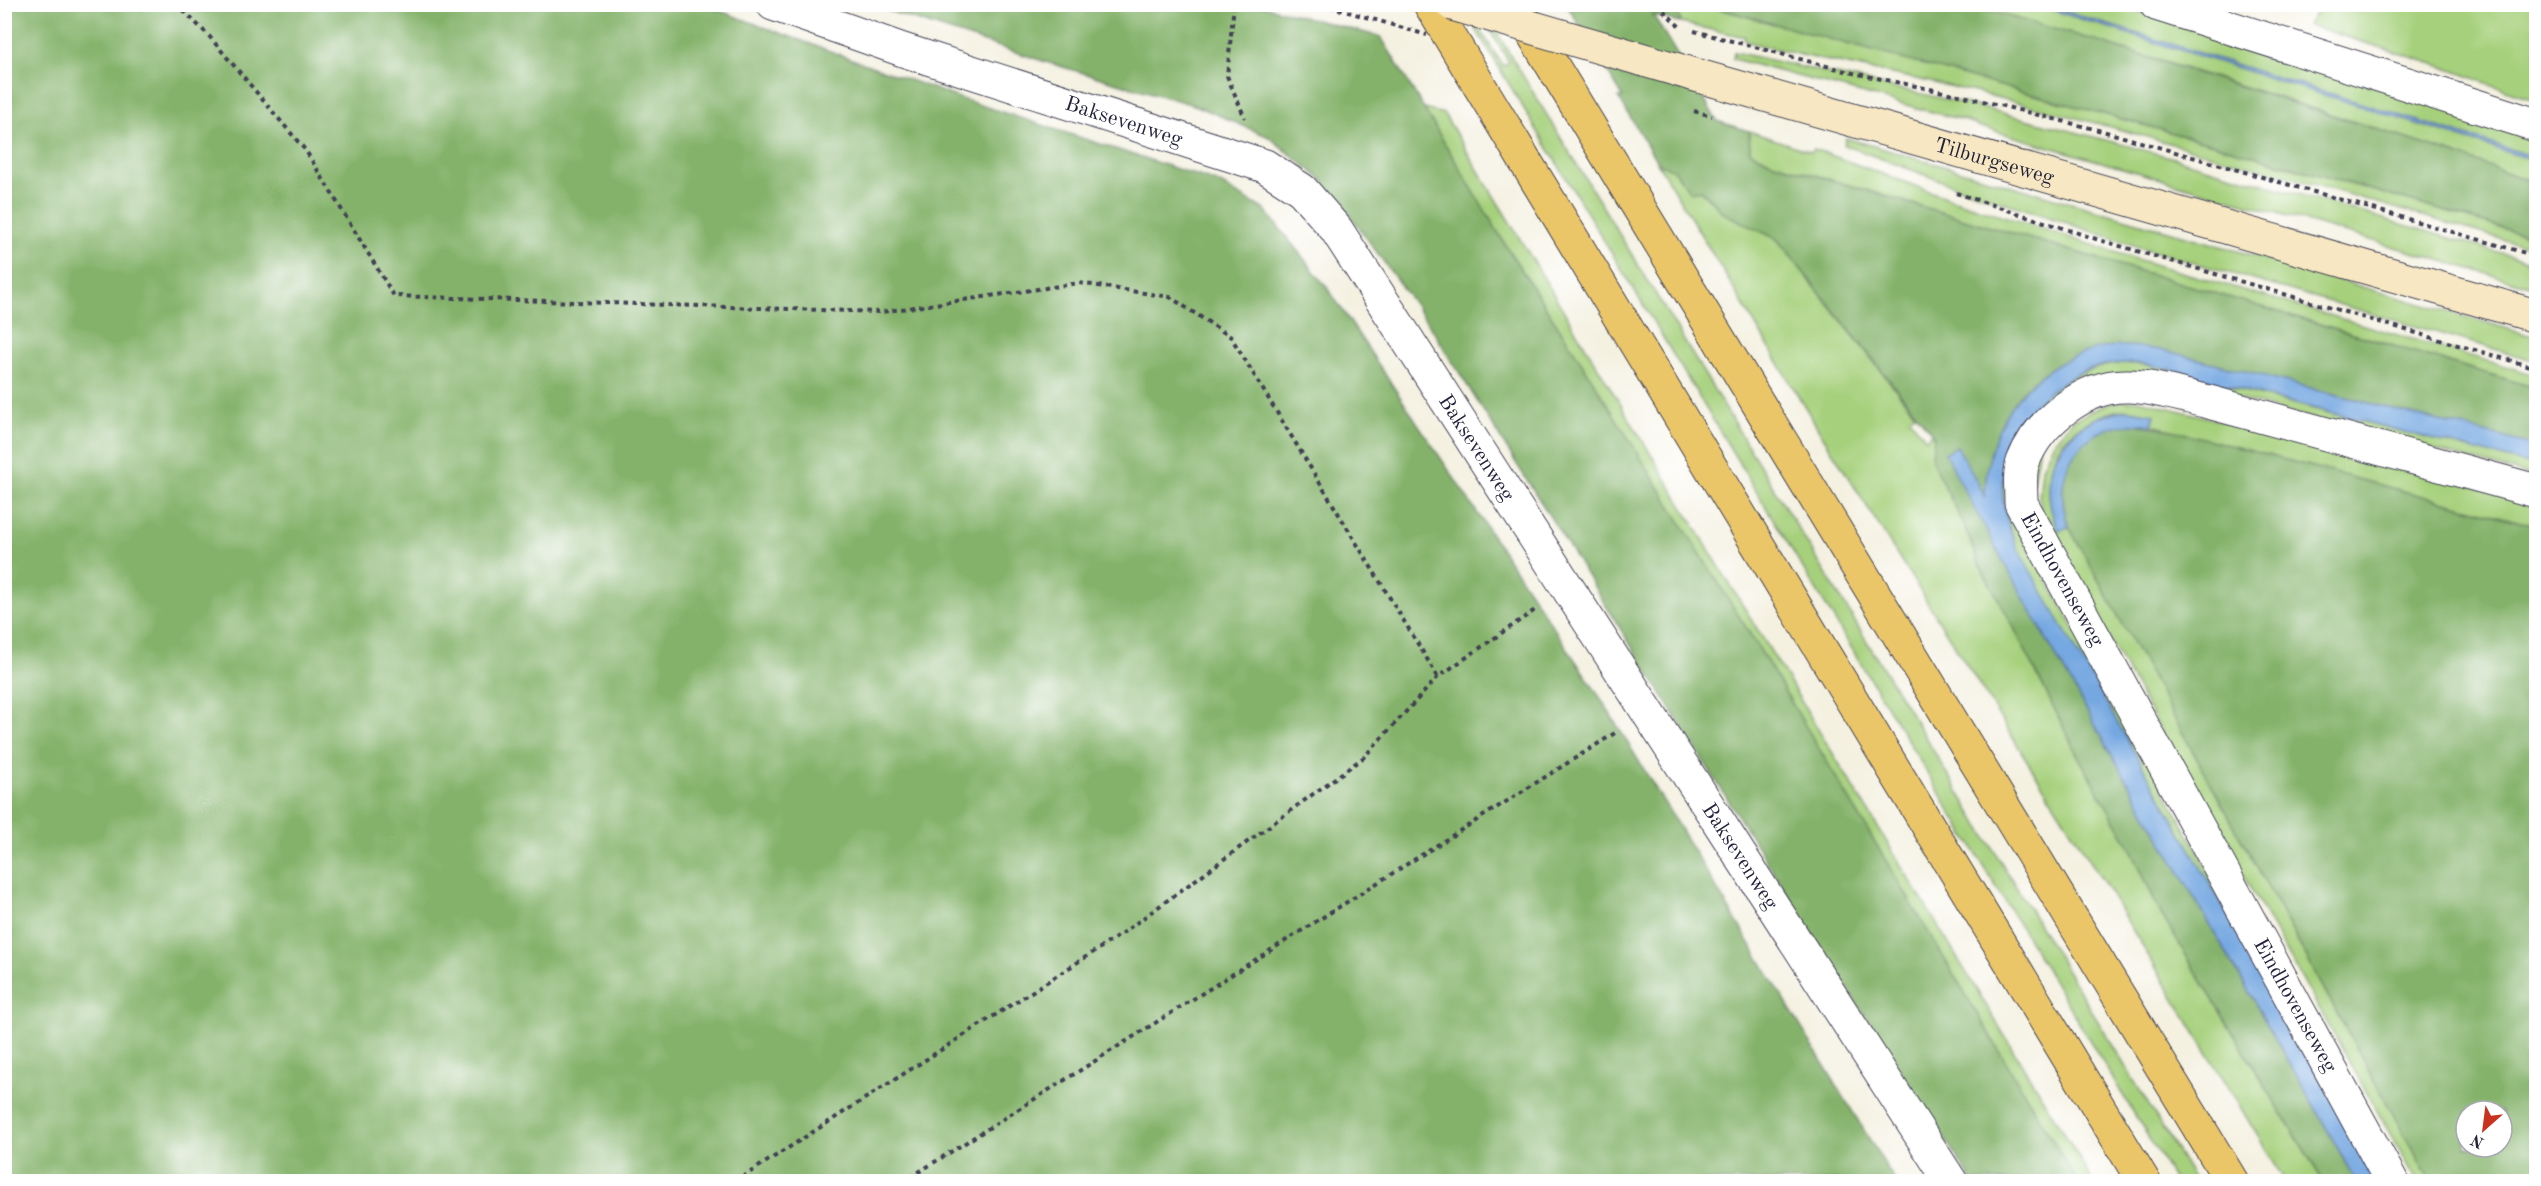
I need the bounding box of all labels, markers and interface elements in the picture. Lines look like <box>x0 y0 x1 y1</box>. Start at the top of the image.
street label: Baksevenweg <box>1062 94 1186 151</box>
street label: Tilburgseweg <box>1932 135 2057 189</box>
street label: Baksevenweg <box>1434 391 1518 506</box>
street label: Eindhovenseweg <box>2016 509 2107 651</box>
street label: Baksevenweg <box>1697 800 1782 914</box>
street label: Eindhovenseweg <box>2249 935 2340 1077</box>
north arrow <box>2454 1099 2514 1159</box>
text: N <box>2468 1130 2487 1150</box>

